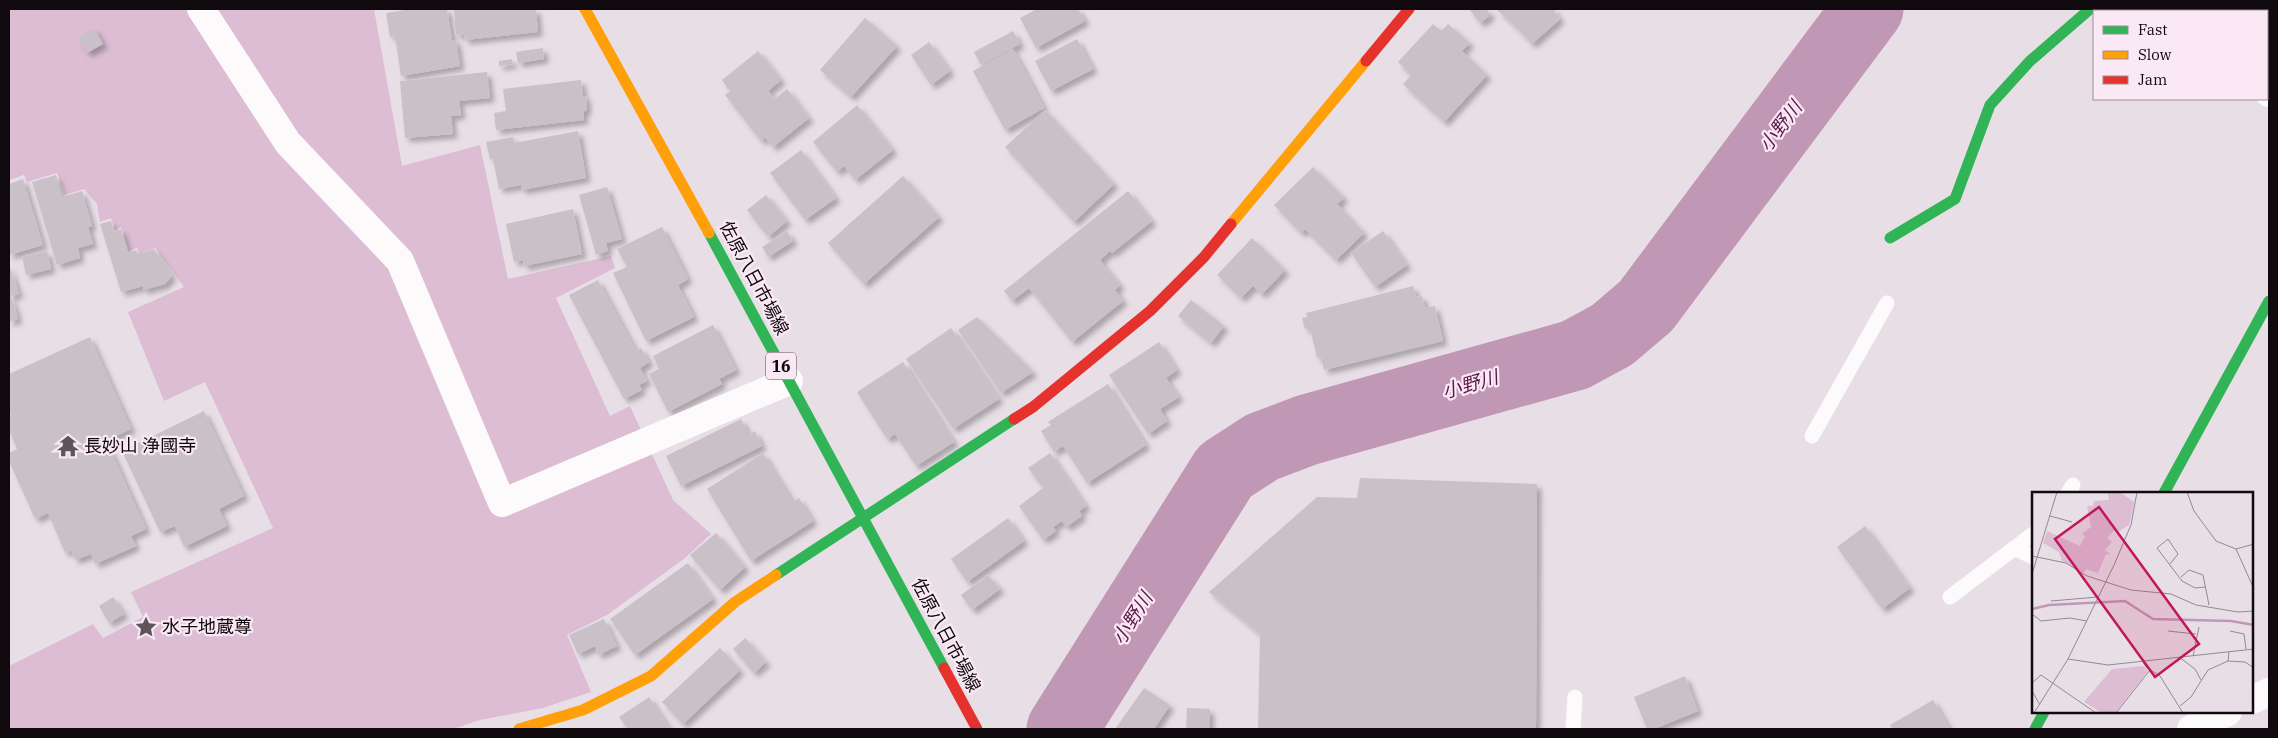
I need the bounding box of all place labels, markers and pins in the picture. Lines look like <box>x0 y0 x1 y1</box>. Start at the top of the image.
temple icon: 長妙山 浄國寺 <box>55 433 81 459</box>
place label: 長妙山 浄國寺 <box>84 434 196 457</box>
place icon: 水子地蔵尊 <box>133 614 159 640</box>
place label: 水子地蔵尊 <box>162 615 252 638</box>

